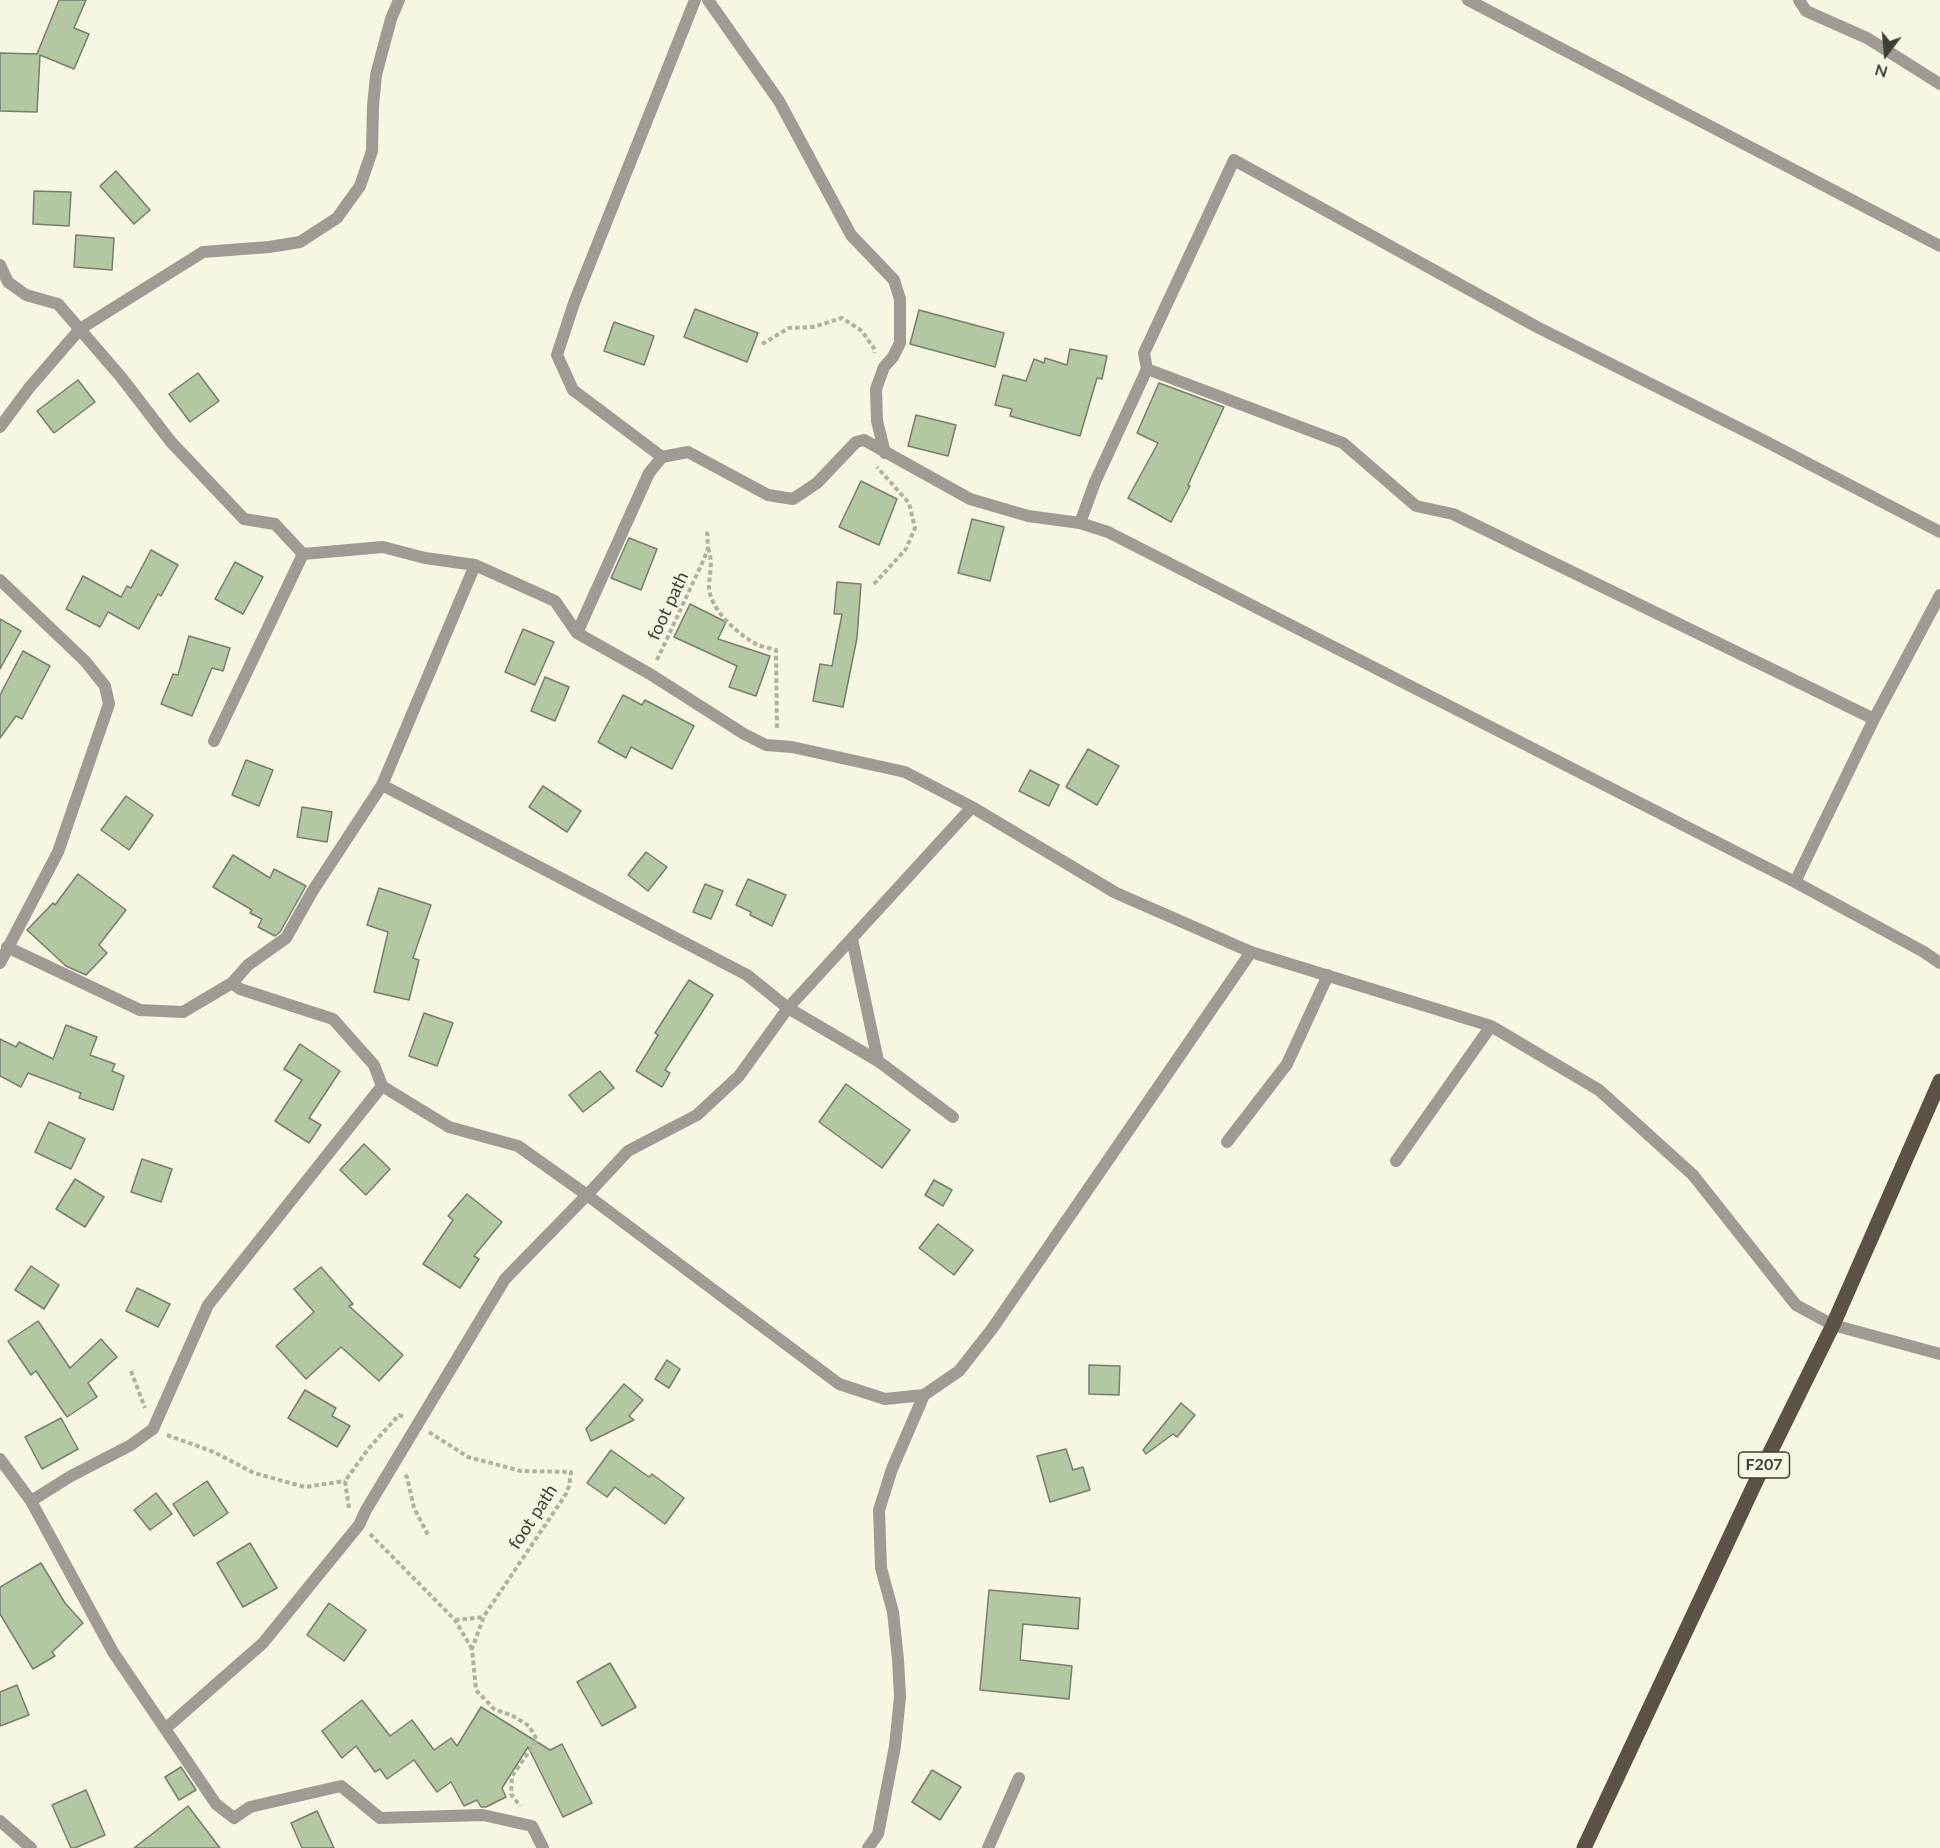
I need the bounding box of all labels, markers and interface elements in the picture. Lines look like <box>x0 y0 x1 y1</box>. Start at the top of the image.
north arrow <box>1856 24 1916 84</box>
text: N <box>1872 61 1889 83</box>
street label: foot path <box>643 568 693 644</box>
road number: F207 <box>1738 1452 1790 1478</box>
street label: foot path <box>504 1481 562 1553</box>

